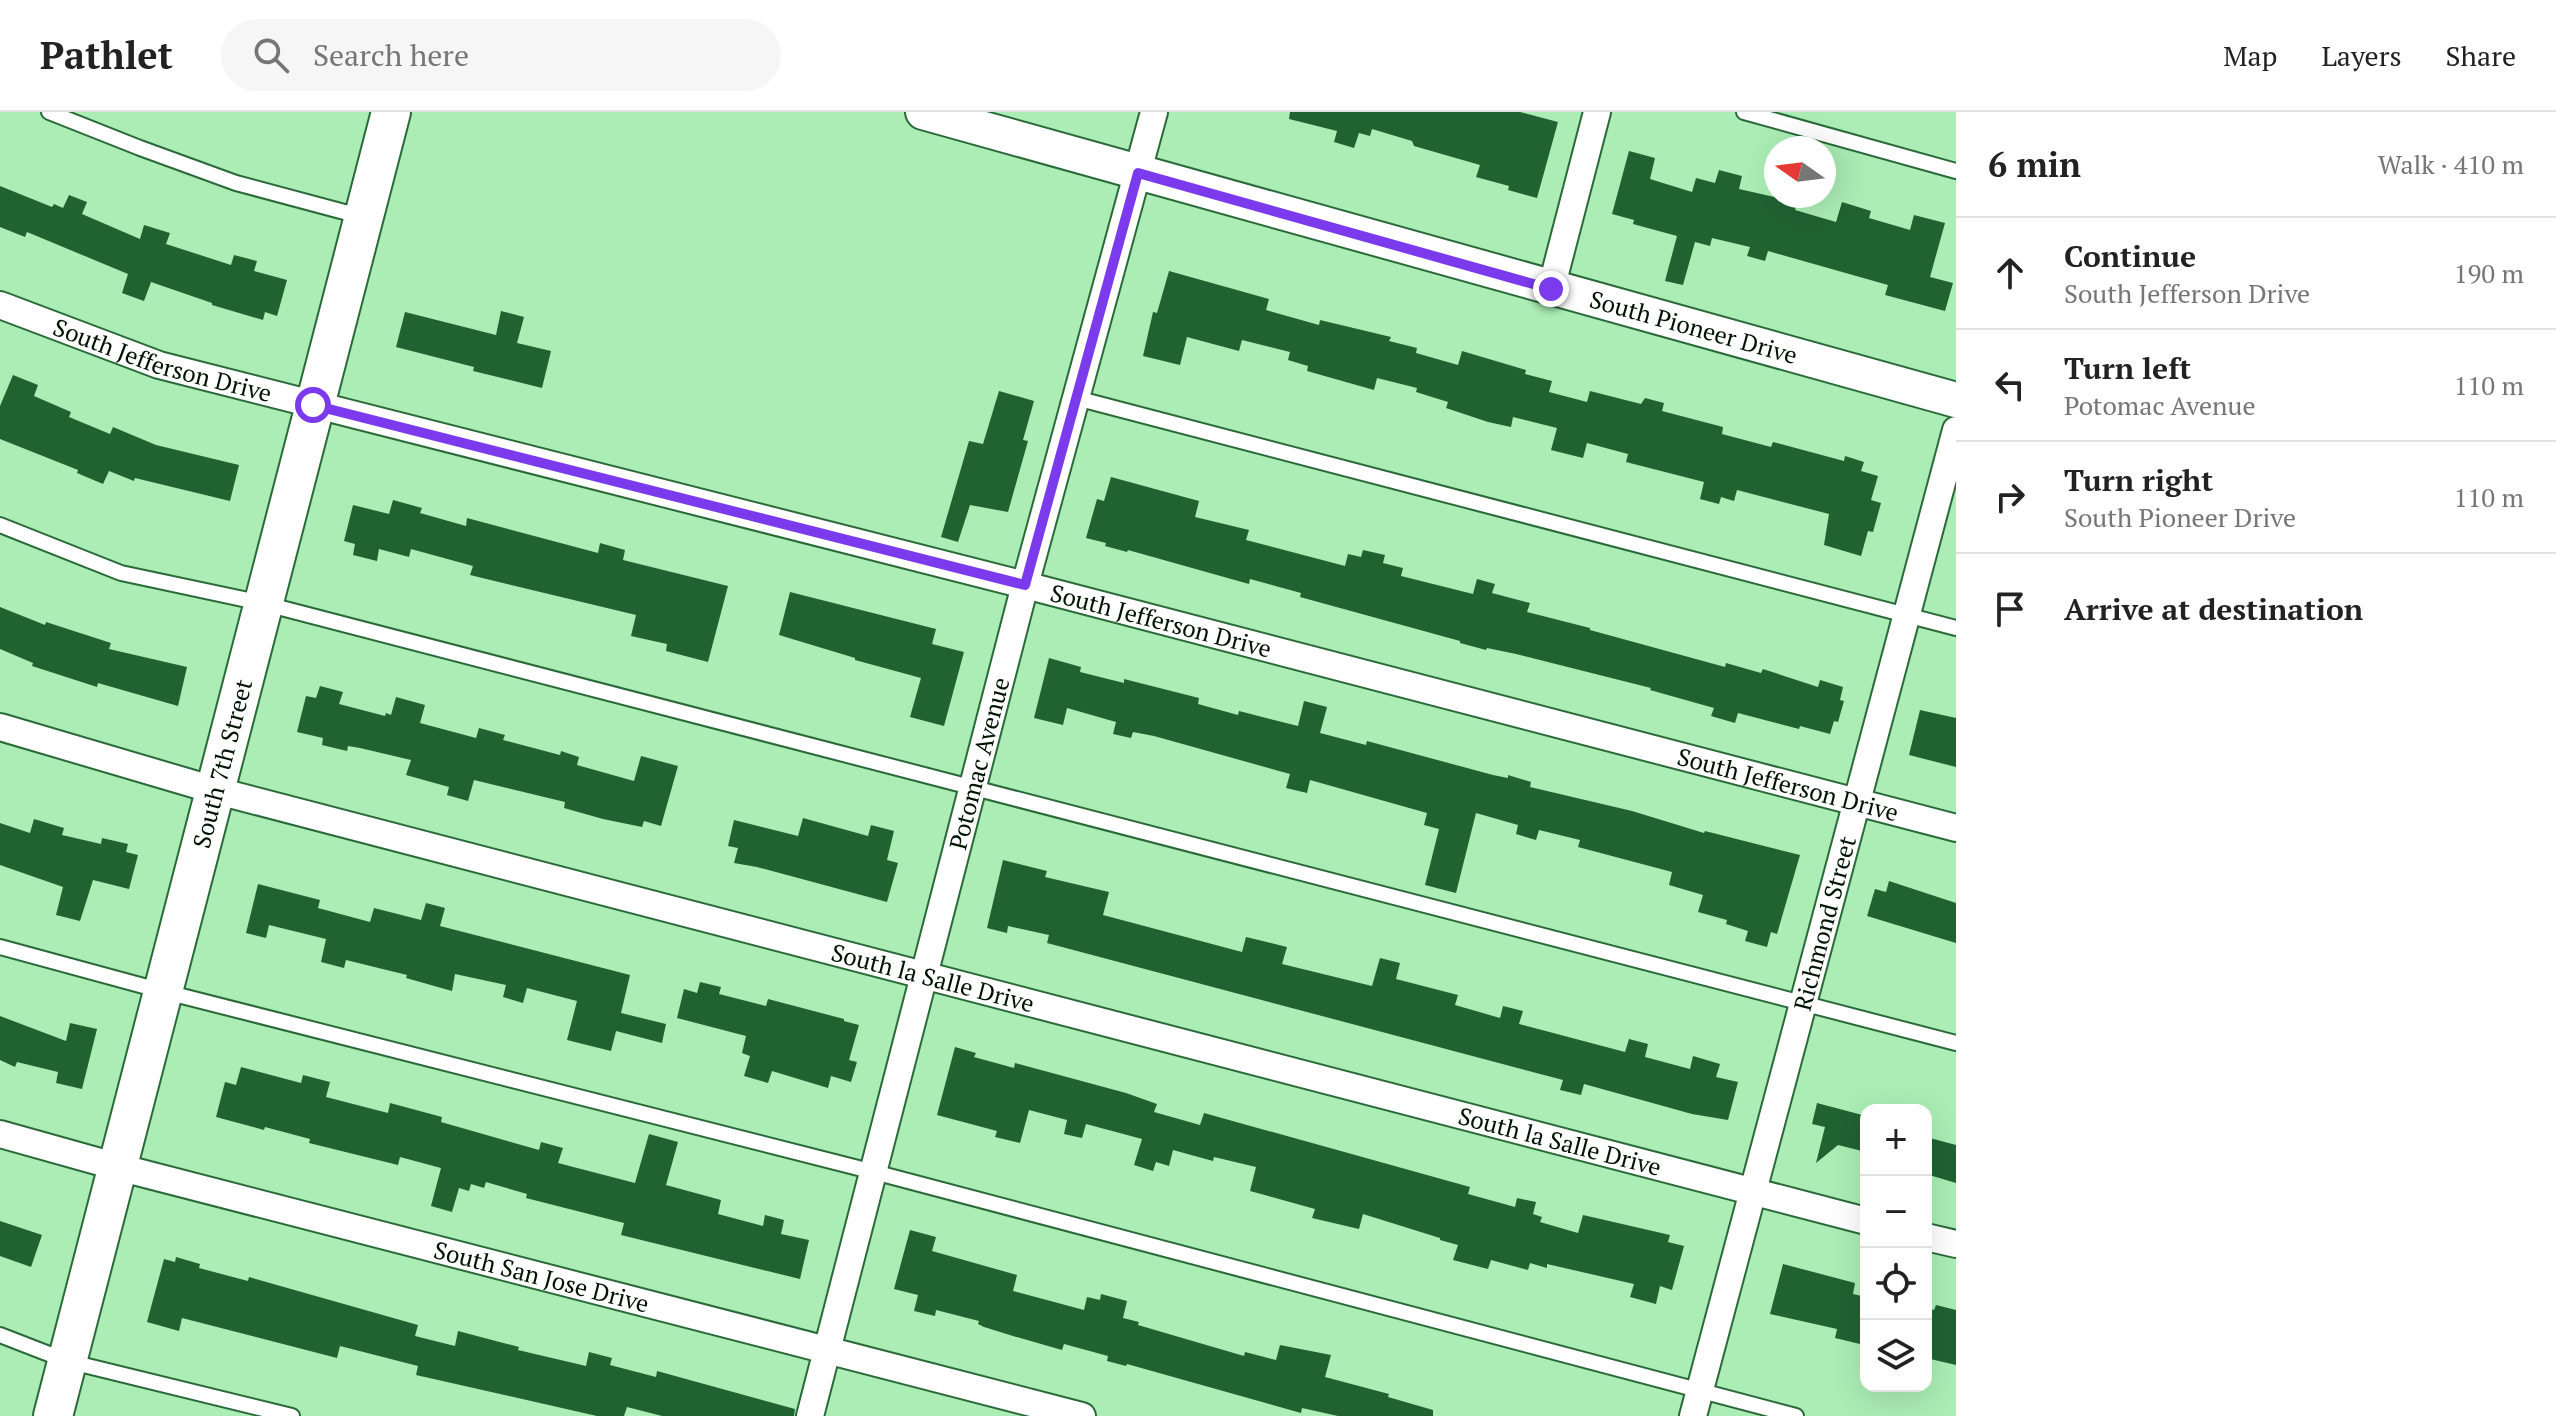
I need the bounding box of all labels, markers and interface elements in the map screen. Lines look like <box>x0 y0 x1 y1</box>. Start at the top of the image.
search box <box>221 19 781 91</box>
text: Pathlet <box>40 30 173 80</box>
icon: search <box>249 33 293 77</box>
text: Search here <box>313 35 469 75</box>
text: Map <box>2223 37 2277 74</box>
text: Layers <box>2321 37 2402 74</box>
text: Share <box>2446 37 2516 74</box>
north arrow <box>1764 136 1836 208</box>
text: 6 min <box>1988 142 2081 187</box>
text: Walk · 410 m <box>2378 147 2524 181</box>
text: Continue <box>2064 236 2196 276</box>
icon: ahead <box>1988 251 2032 295</box>
text: 190 m <box>2454 256 2524 290</box>
route end <box>1533 271 1569 307</box>
text: South Jefferson Drive <box>2064 276 2310 310</box>
street label: South Pioneer Drive <box>1586 283 1801 371</box>
street label: South Jefferson Drive <box>49 311 275 409</box>
text: Turn left <box>2064 348 2191 388</box>
icon: left <box>1988 363 2032 407</box>
text: 110 m <box>2454 368 2524 402</box>
route start <box>295 387 331 423</box>
text: Potomac Avenue <box>2064 388 2255 422</box>
text: Turn right <box>2064 460 2213 500</box>
icon: right <box>1988 475 2032 519</box>
text: 110 m <box>2454 480 2524 514</box>
text: South Pioneer Drive <box>2064 500 2296 534</box>
street label: South Jefferson Drive <box>1047 576 1275 665</box>
icon: arrive <box>1988 587 2032 631</box>
text: Arrive at destination <box>2064 589 2363 629</box>
street label: Potomac Avenue <box>941 674 1016 853</box>
street label: South 7th Street <box>185 676 259 852</box>
street label: South Jefferson Drive <box>1674 740 1902 828</box>
street label: Richmond Street <box>1786 832 1863 1014</box>
street label: South la Salle Drive <box>828 936 1038 1019</box>
street label: South la Salle Drive <box>1455 1099 1665 1183</box>
map controls <box>1860 1104 1932 1392</box>
button: + <box>1860 1104 1932 1176</box>
button: − <box>1860 1176 1932 1248</box>
street label: South San Jose Drive <box>431 1233 653 1320</box>
button: locate <box>1860 1248 1932 1320</box>
button: layers <box>1860 1320 1932 1392</box>

